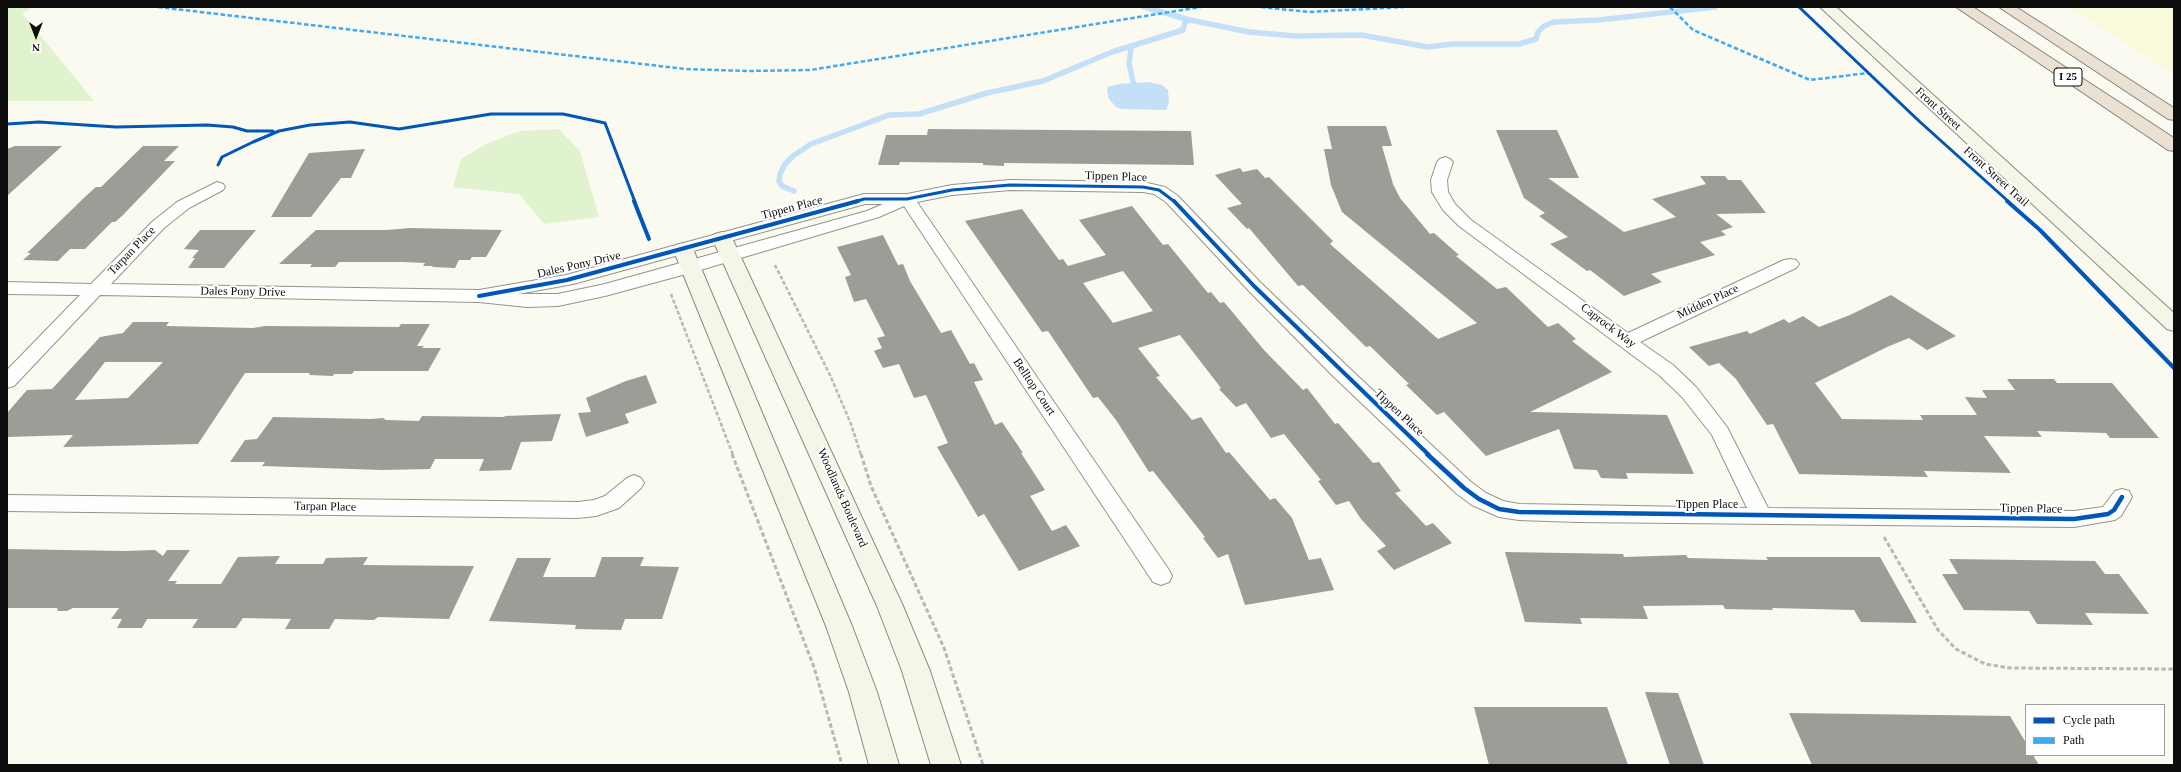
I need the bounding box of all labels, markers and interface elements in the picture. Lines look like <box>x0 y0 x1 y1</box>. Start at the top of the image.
north arrow <box>16 16 56 56</box>
text: N <box>32 42 40 54</box>
road number: I 25 <box>2054 68 2082 86</box>
street label: Front Street <box>1912 85 1964 133</box>
street label: Front Street Trail <box>1960 144 2032 210</box>
street label: Tippen Place <box>1084 169 1148 185</box>
street label: Tippen Place <box>760 193 824 223</box>
street label: Tarpan Place <box>105 224 159 278</box>
street label: Dales Pony Drive <box>536 248 622 282</box>
street label: Midden Place <box>1675 281 1741 323</box>
street label: Dales Pony Drive <box>200 284 286 300</box>
street label: Caprock Way <box>1578 301 1638 351</box>
street label: Belltop Court <box>1010 356 1058 418</box>
street label: Tippen Place <box>1371 386 1427 440</box>
street label: Woodlands Boulevard <box>814 446 870 550</box>
street label: Tippen Place <box>1676 498 1738 512</box>
street label: Tarpan Place <box>294 499 356 515</box>
street label: Tippen Place <box>2000 501 2062 517</box>
legend <box>2025 704 2165 756</box>
text: Cycle path <box>2063 713 2115 727</box>
text: Path <box>2063 733 2084 747</box>

